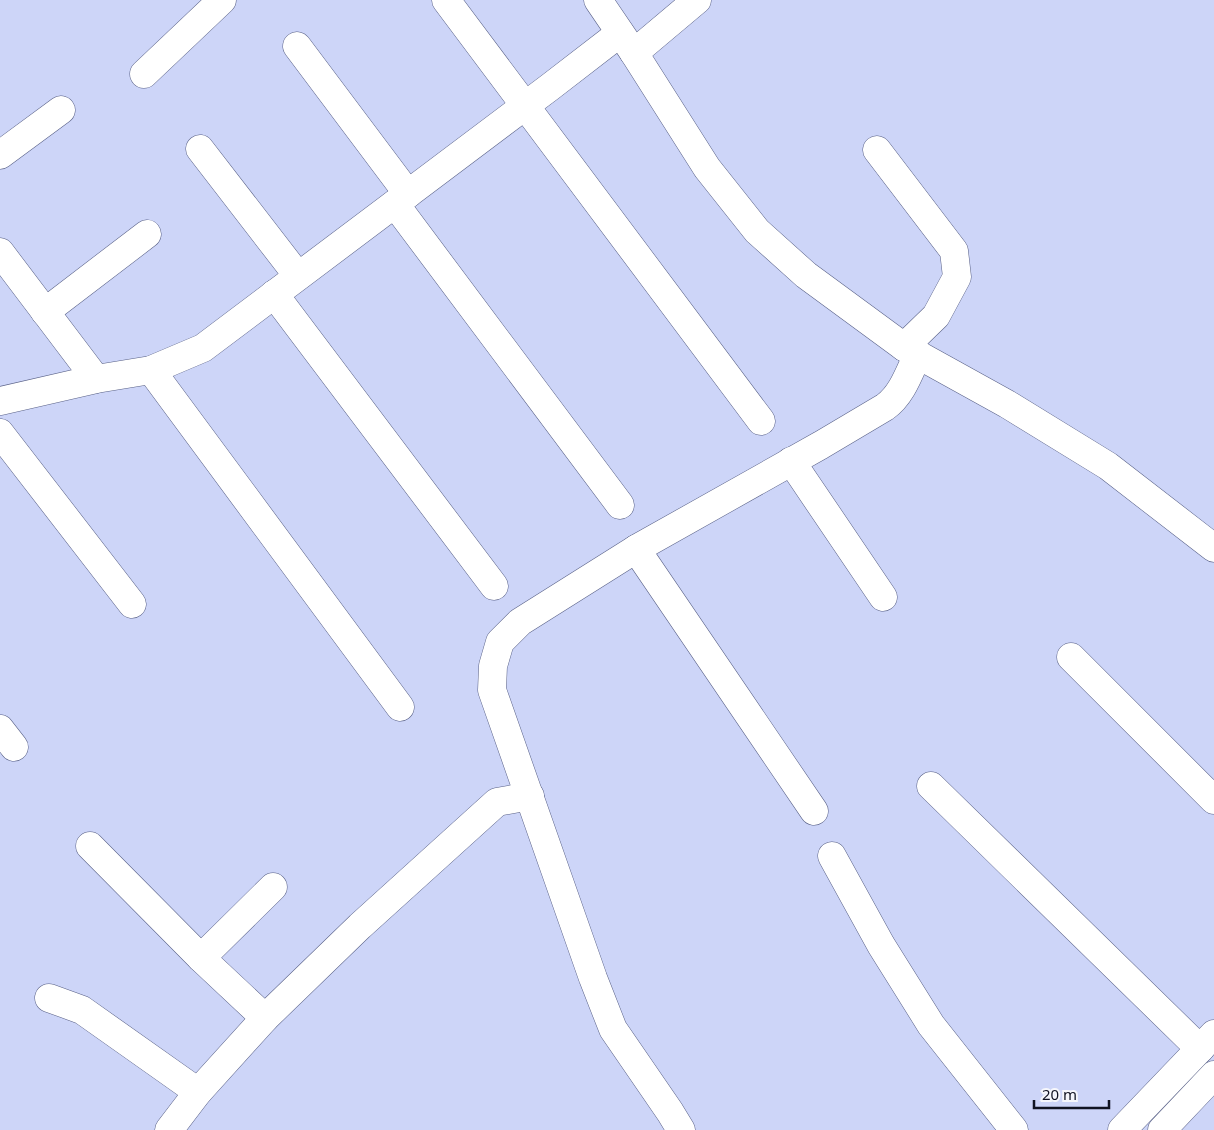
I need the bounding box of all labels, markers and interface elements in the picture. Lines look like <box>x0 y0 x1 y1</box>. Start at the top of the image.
scale bar <box>1034 1078 1109 1110</box>
text: 20 m <box>1042 1084 1077 1104</box>

